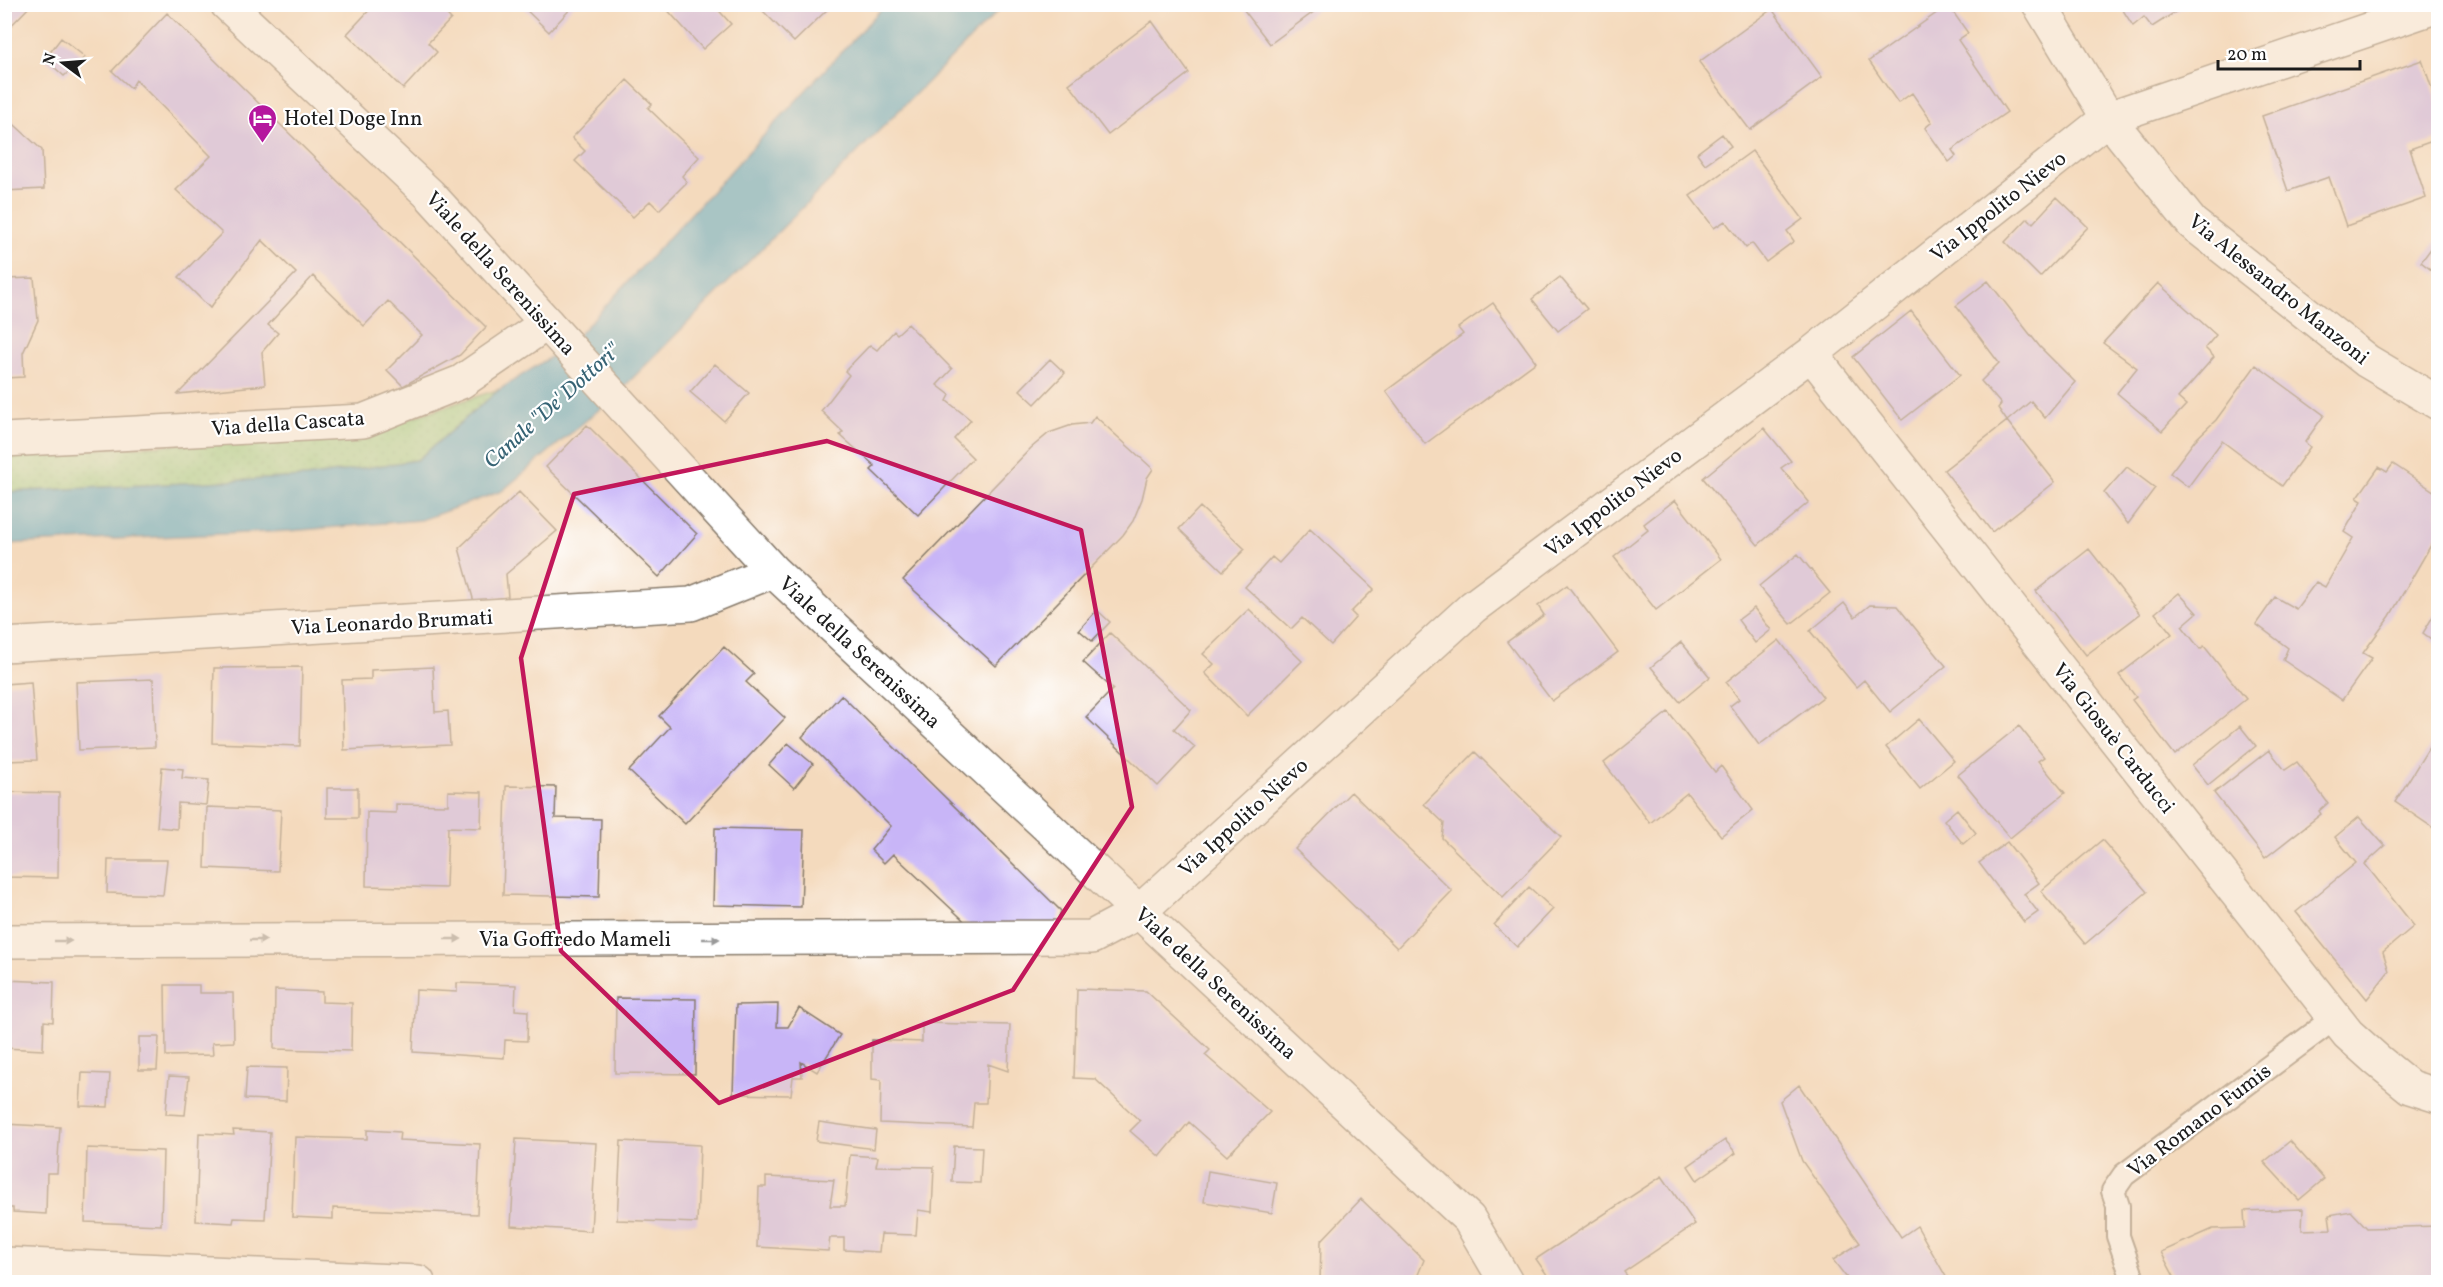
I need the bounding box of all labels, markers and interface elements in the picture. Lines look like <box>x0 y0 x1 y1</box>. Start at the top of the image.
north arrow <box>33 33 93 93</box>
scale bar <box>2218 33 2360 71</box>
text: 20 m <box>2227 43 2267 68</box>
text: N <box>38 50 63 68</box>
hotel icon: Hotel Doge Inn <box>247 102 279 144</box>
place label: Hotel Doge Inn <box>284 105 422 134</box>
street label: Via Ippolito Nievo <box>1925 145 2073 270</box>
street label: Viale della Serenissima <box>418 185 582 363</box>
street label: Via Alessandro Manzoni <box>2181 208 2375 372</box>
water label: Canale "De' Dottori" <box>477 337 628 477</box>
street label: Via della Cascata <box>210 405 366 444</box>
street label: Via Ippolito Nievo <box>1539 442 1689 565</box>
street label: Viale della Serenissima <box>772 570 946 736</box>
street label: Via Leonardo Brumati <box>290 604 494 643</box>
street label: Via Giosuè Carducci <box>2045 658 2181 820</box>
street label: Via Ippolito Nievo <box>1173 752 1315 884</box>
street label: Viale della Serenissima <box>1128 901 1302 1067</box>
street label: Via Goffredo Mameli <box>479 926 671 955</box>
one-way arrow <box>701 934 720 944</box>
one-way arrow <box>248 935 267 945</box>
one-way arrow <box>443 935 462 944</box>
one-way arrow <box>53 936 72 946</box>
street label: Via Romano Fumis <box>2122 1057 2278 1185</box>

